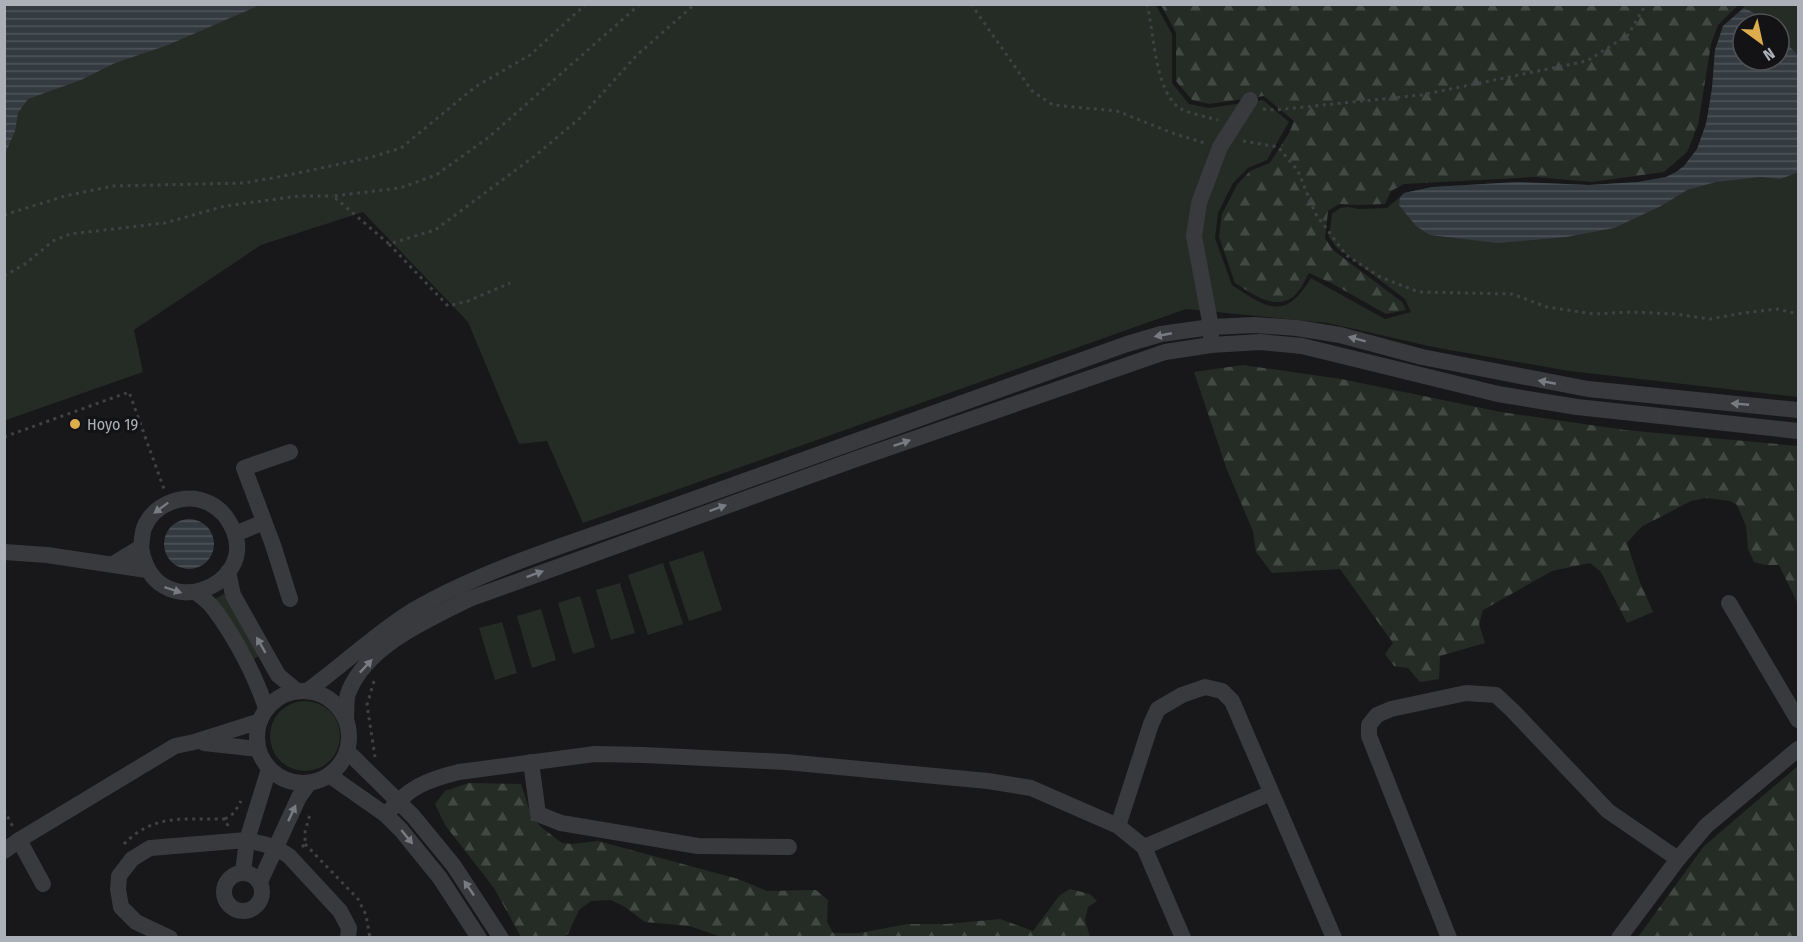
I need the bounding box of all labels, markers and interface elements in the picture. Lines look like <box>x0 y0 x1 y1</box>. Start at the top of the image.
north arrow <box>1731 12 1791 72</box>
text: N <box>1760 44 1778 65</box>
one-way arrow <box>1154 330 1173 339</box>
one-way arrow <box>1347 334 1365 343</box>
one-way arrow <box>1537 377 1556 386</box>
one-way arrow <box>1731 399 1750 409</box>
place label: Hoyo 19 <box>87 415 139 434</box>
marker: Hoyo 19 <box>68 417 82 431</box>
one-way arrow <box>893 437 911 447</box>
one-way arrow <box>153 502 169 514</box>
one-way arrow <box>709 503 727 513</box>
one-way arrow <box>526 569 544 579</box>
one-way arrow <box>164 585 182 595</box>
one-way arrow <box>256 637 267 653</box>
one-way arrow <box>358 660 372 674</box>
one-way arrow <box>287 804 296 821</box>
one-way arrow <box>401 829 414 845</box>
one-way arrow <box>463 881 475 897</box>

